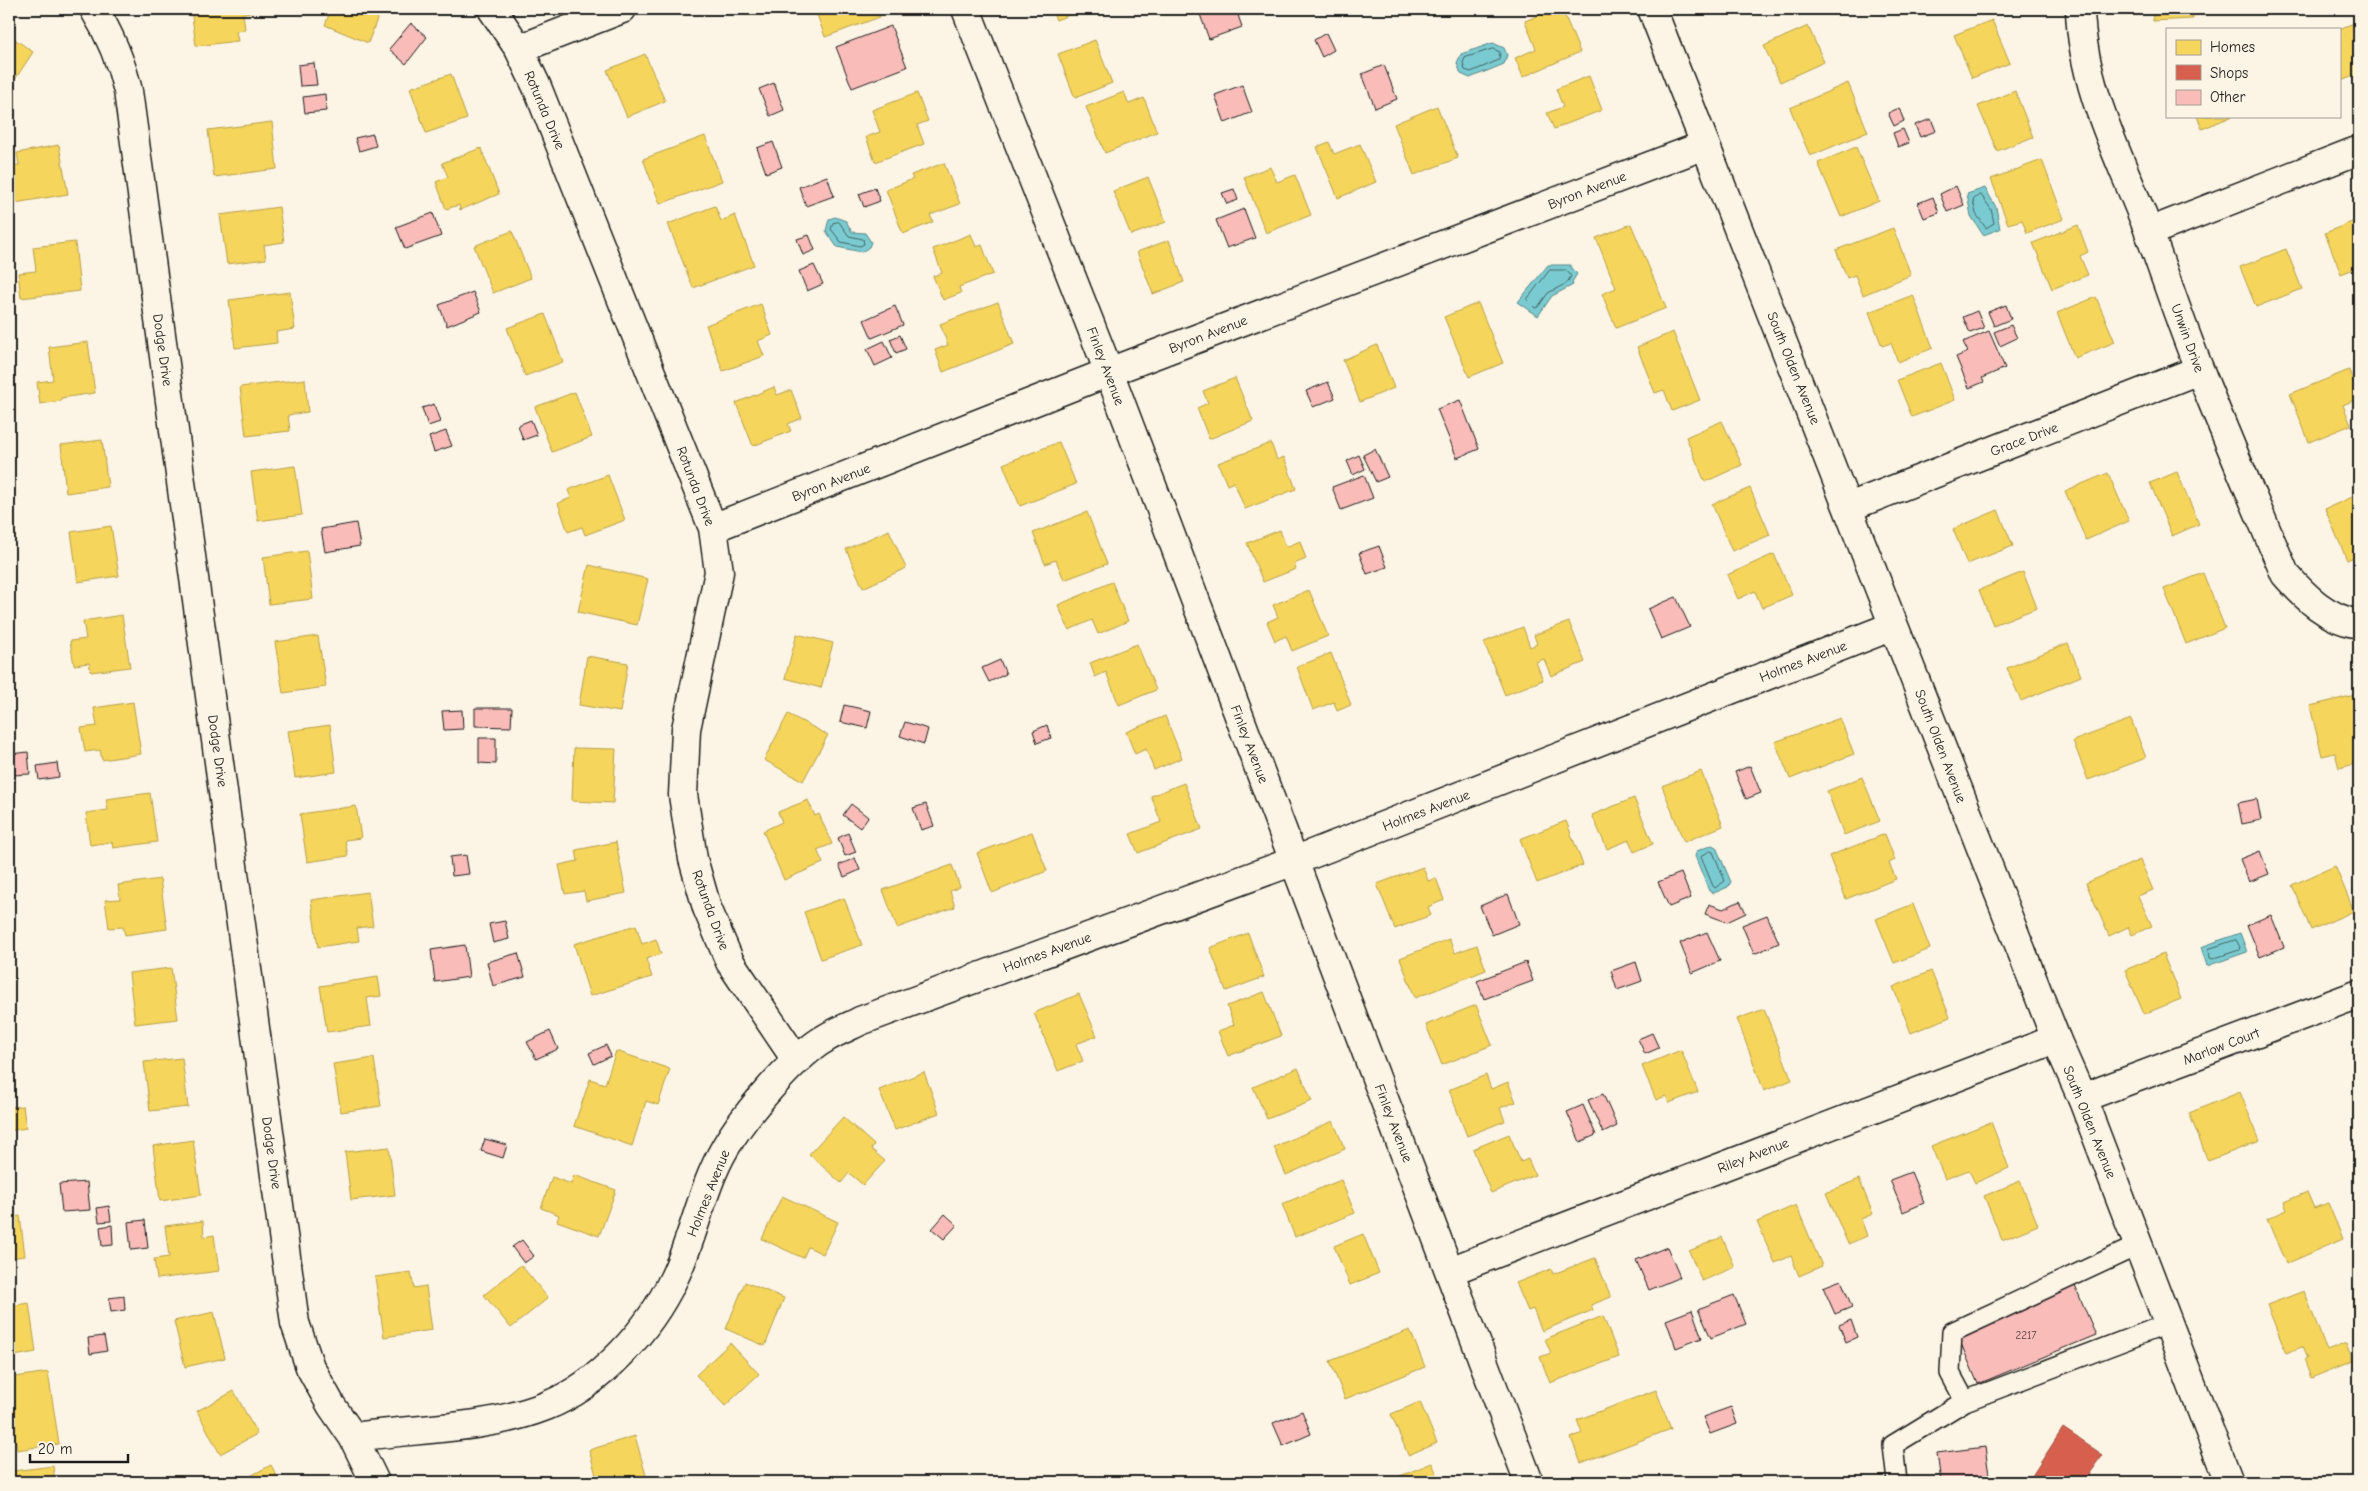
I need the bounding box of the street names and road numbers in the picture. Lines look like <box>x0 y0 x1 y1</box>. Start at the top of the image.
street label: Rotunda Drive <box>520 68 569 152</box>
street label: Byron Avenue <box>1546 168 1629 213</box>
street label: Unwin Drive <box>2167 302 2208 375</box>
street label: South Olden Avenue <box>1763 309 1824 427</box>
street label: Byron Avenue <box>1167 312 1250 357</box>
street label: Dodge Drive <box>149 313 176 387</box>
street label: Finley Avenue <box>1083 325 1128 408</box>
street label: Grace Drive <box>1988 419 2060 460</box>
street label: Rotunda Drive <box>673 444 718 528</box>
street label: Byron Avenue <box>790 460 873 505</box>
street label: Holmes Avenue <box>1757 637 1849 686</box>
street label: South Olden Avenue <box>1911 687 1970 805</box>
street label: Finley Avenue <box>1227 703 1272 786</box>
street label: Dodge Drive <box>204 714 231 788</box>
street label: Holmes Avenue <box>1380 786 1472 835</box>
street label: Rotunda Drive <box>688 868 733 952</box>
street label: Holmes Avenue <box>1001 929 1093 976</box>
street label: Marlow Court <box>2180 1024 2263 1069</box>
street label: South Olden Avenue <box>2059 1063 2120 1181</box>
street label: Finley Avenue <box>1371 1082 1416 1165</box>
street label: Dodge Drive <box>258 1116 285 1190</box>
street label: Riley Avenue <box>1715 1134 1791 1177</box>
street label: Holmes Avenue <box>683 1147 734 1239</box>

